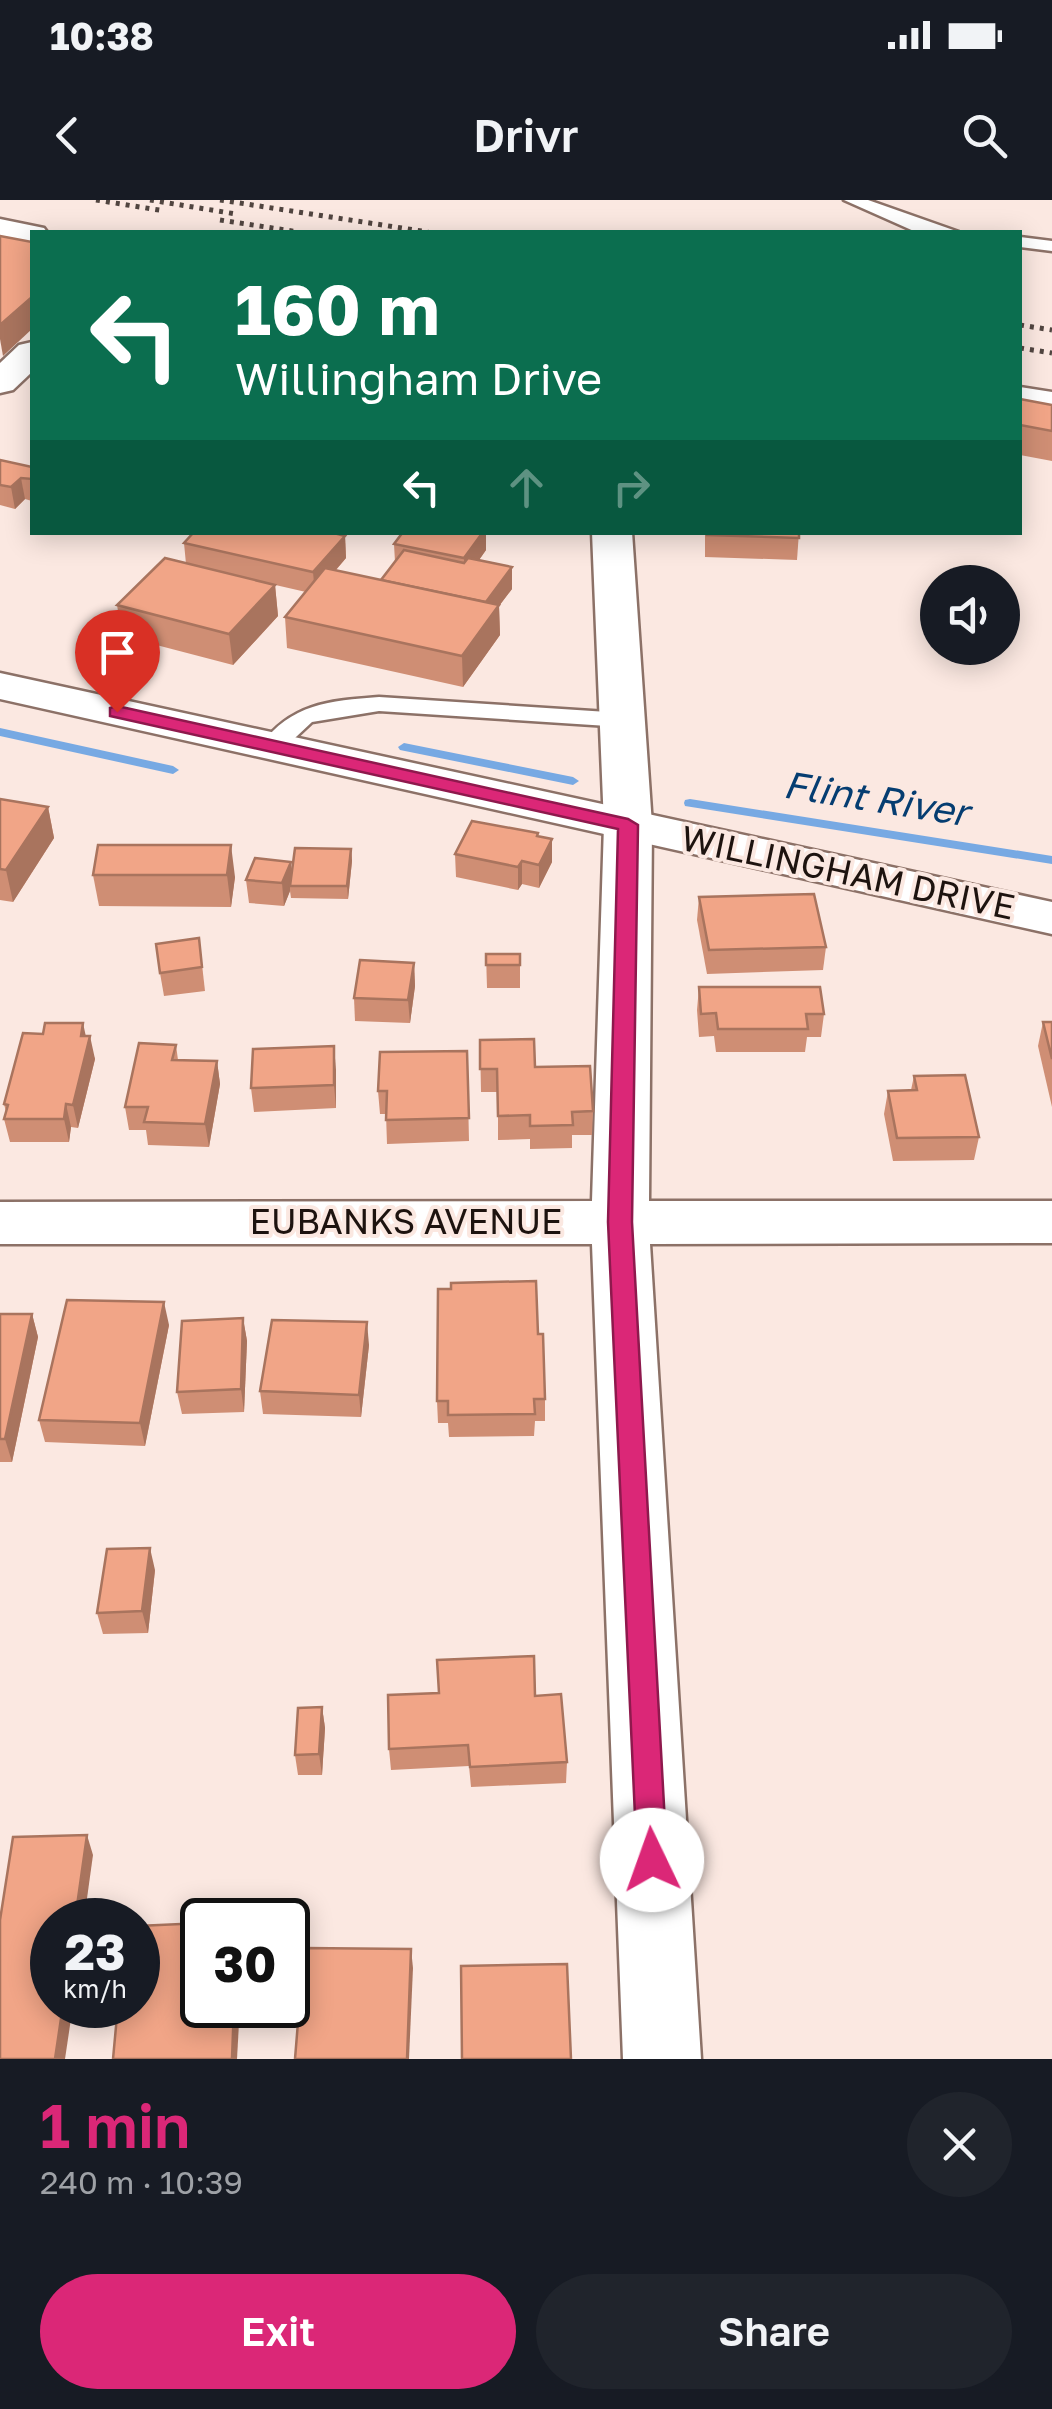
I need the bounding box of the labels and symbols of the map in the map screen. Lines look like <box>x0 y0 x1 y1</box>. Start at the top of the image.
pin <box>75 610 160 713</box>
water label: Flint River <box>781 761 977 835</box>
street label: WILLINGHAM DRIVE <box>678 816 1019 928</box>
street label: EUBANKS AVENUE <box>250 1200 562 1242</box>
position arrow <box>600 1808 704 1912</box>
speed limit sign: 30 <box>180 1898 310 2028</box>

